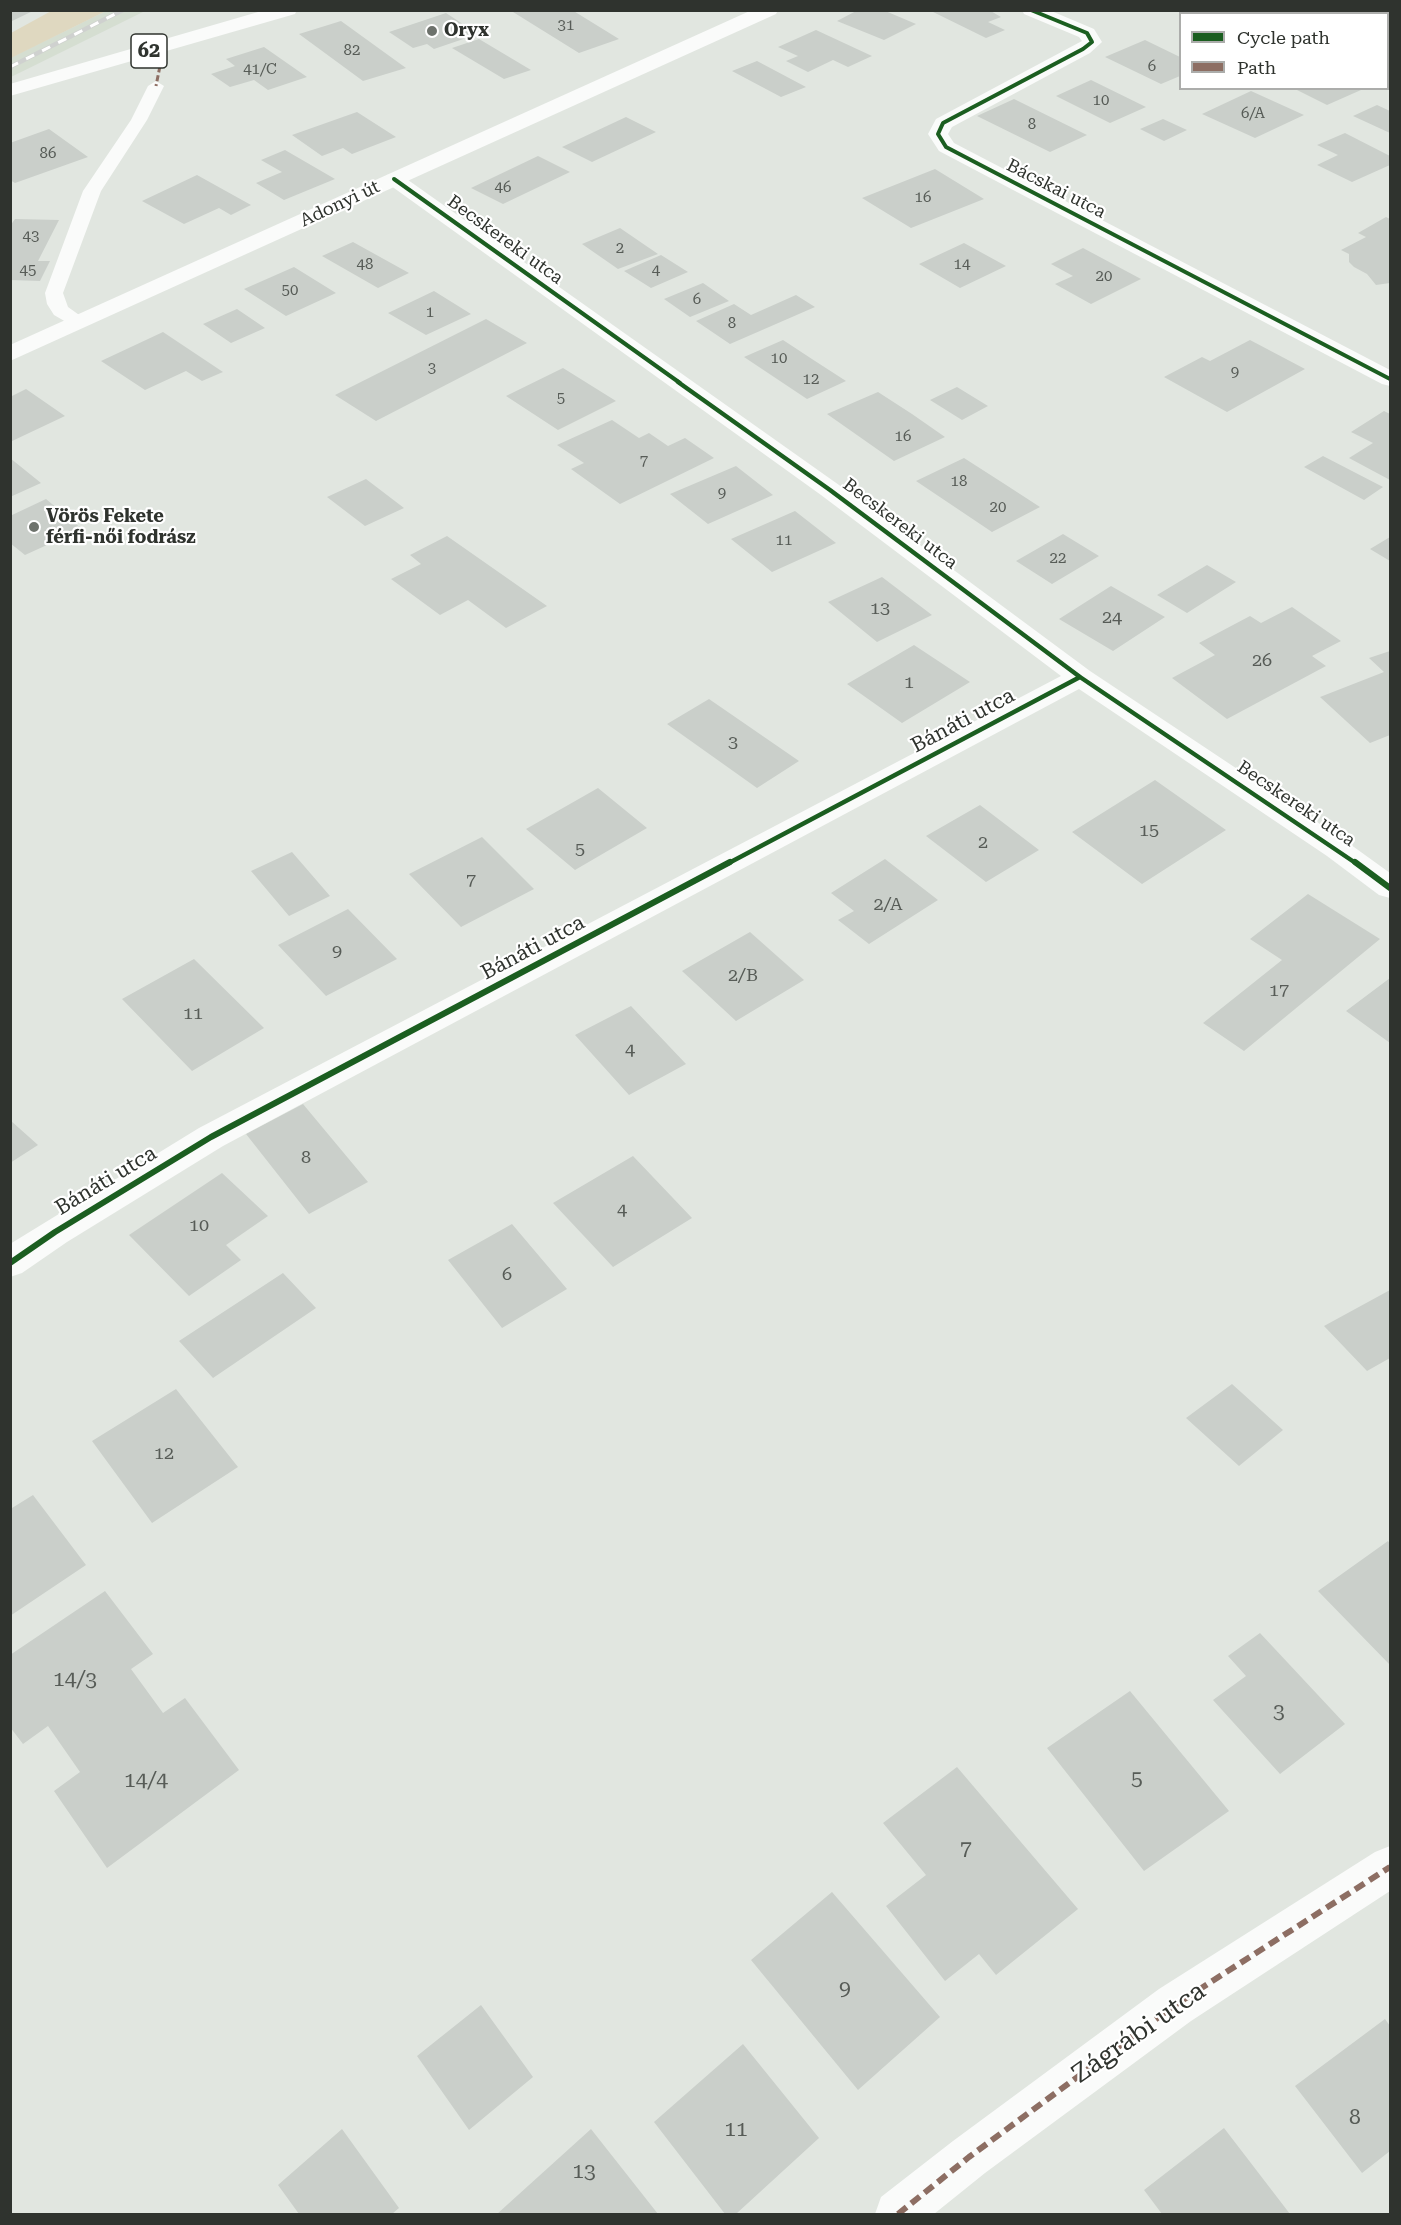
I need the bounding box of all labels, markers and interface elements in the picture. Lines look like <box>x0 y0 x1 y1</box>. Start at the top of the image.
legend <box>1179 12 1389 90</box>
house number: 31 <box>558 17 574 35</box>
place label: Oryx <box>444 20 489 42</box>
marker: Oryx <box>425 24 439 38</box>
text: Cycle path <box>1237 27 1330 48</box>
road number: 62 <box>131 34 167 68</box>
house number: 82 <box>344 42 360 60</box>
text: Path <box>1237 57 1276 78</box>
house number: 6 <box>1148 58 1156 76</box>
house number: 41/C <box>243 61 277 79</box>
house number: 10 <box>1093 92 1109 110</box>
house number: 6/A <box>1241 105 1265 123</box>
house number: 8 <box>1028 116 1036 134</box>
house number: 86 <box>40 145 56 163</box>
street label: Bácskai utca <box>1003 155 1109 223</box>
street label: Adonyi út <box>297 176 383 232</box>
house number: 46 <box>495 179 511 197</box>
house number: 16 <box>915 189 931 207</box>
street label: Becskereki utca <box>443 191 567 289</box>
house number: 43 <box>23 228 39 246</box>
house number: 2 <box>616 240 624 258</box>
house number: 48 <box>357 256 373 274</box>
house number: 14 <box>954 256 970 274</box>
house number: 45 <box>20 262 36 280</box>
house number: 4 <box>652 262 660 280</box>
house number: 20 <box>1096 268 1112 286</box>
house number: 50 <box>282 282 298 300</box>
house number: 6 <box>693 291 701 309</box>
house number: 1 <box>426 304 434 322</box>
house number: 8 <box>728 315 736 333</box>
house number: 10 <box>771 350 787 368</box>
house number: 3 <box>428 360 436 378</box>
house number: 9 <box>1231 364 1239 382</box>
house number: 12 <box>803 371 819 389</box>
house number: 5 <box>557 390 565 408</box>
house number: 16 <box>895 428 911 446</box>
house number: 7 <box>640 452 648 470</box>
house number: 18 <box>951 473 967 491</box>
street label: Becskereki utca <box>838 474 962 574</box>
house number: 9 <box>718 485 726 503</box>
house number: 20 <box>990 499 1006 517</box>
place label: Vörös Fekete férfi-női fodrász <box>46 506 196 548</box>
marker: Vörös Fekete férfi-női fodrász <box>27 520 41 534</box>
house number: 11 <box>776 532 792 550</box>
house number: 22 <box>1050 550 1066 568</box>
house number: 13 <box>870 598 890 620</box>
house number: 24 <box>1102 607 1122 629</box>
house number: 26 <box>1252 650 1272 672</box>
house number: 1 <box>904 672 914 694</box>
street label: Bánáti utca <box>907 683 1019 759</box>
house number: 3 <box>728 732 738 754</box>
street label: Becskereki utca <box>1233 757 1359 851</box>
house number: 15 <box>1139 820 1159 842</box>
house number: 2 <box>978 832 988 854</box>
house number: 5 <box>575 839 585 861</box>
house number: 7 <box>466 870 476 892</box>
house number: 2/A <box>874 894 902 916</box>
street label: Bánáti utca <box>477 910 589 986</box>
house number: 9 <box>332 941 342 963</box>
house number: 2/B <box>728 965 758 987</box>
house number: 17 <box>1269 980 1289 1002</box>
house number: 11 <box>183 1003 203 1025</box>
house number: 4 <box>625 1039 635 1061</box>
street label: Bánáti utca <box>51 1141 161 1221</box>
house number: 8 <box>301 1147 311 1169</box>
house number: 4 <box>617 1199 627 1221</box>
house number: 10 <box>189 1215 209 1237</box>
house number: 6 <box>502 1264 512 1286</box>
house number: 12 <box>154 1443 174 1465</box>
house number: 14/3 <box>53 1667 97 1693</box>
house number: 3 <box>1273 1699 1285 1725</box>
house number: 5 <box>1131 1766 1143 1792</box>
house number: 14/4 <box>124 1768 168 1794</box>
house number: 7 <box>960 1836 972 1862</box>
house number: 9 <box>839 1976 851 2002</box>
street label: Zágrábi utca <box>1066 1976 1212 2090</box>
house number: 8 <box>1349 2105 1361 2131</box>
house number: 11 <box>724 2117 748 2143</box>
house number: 13 <box>572 2159 596 2185</box>

